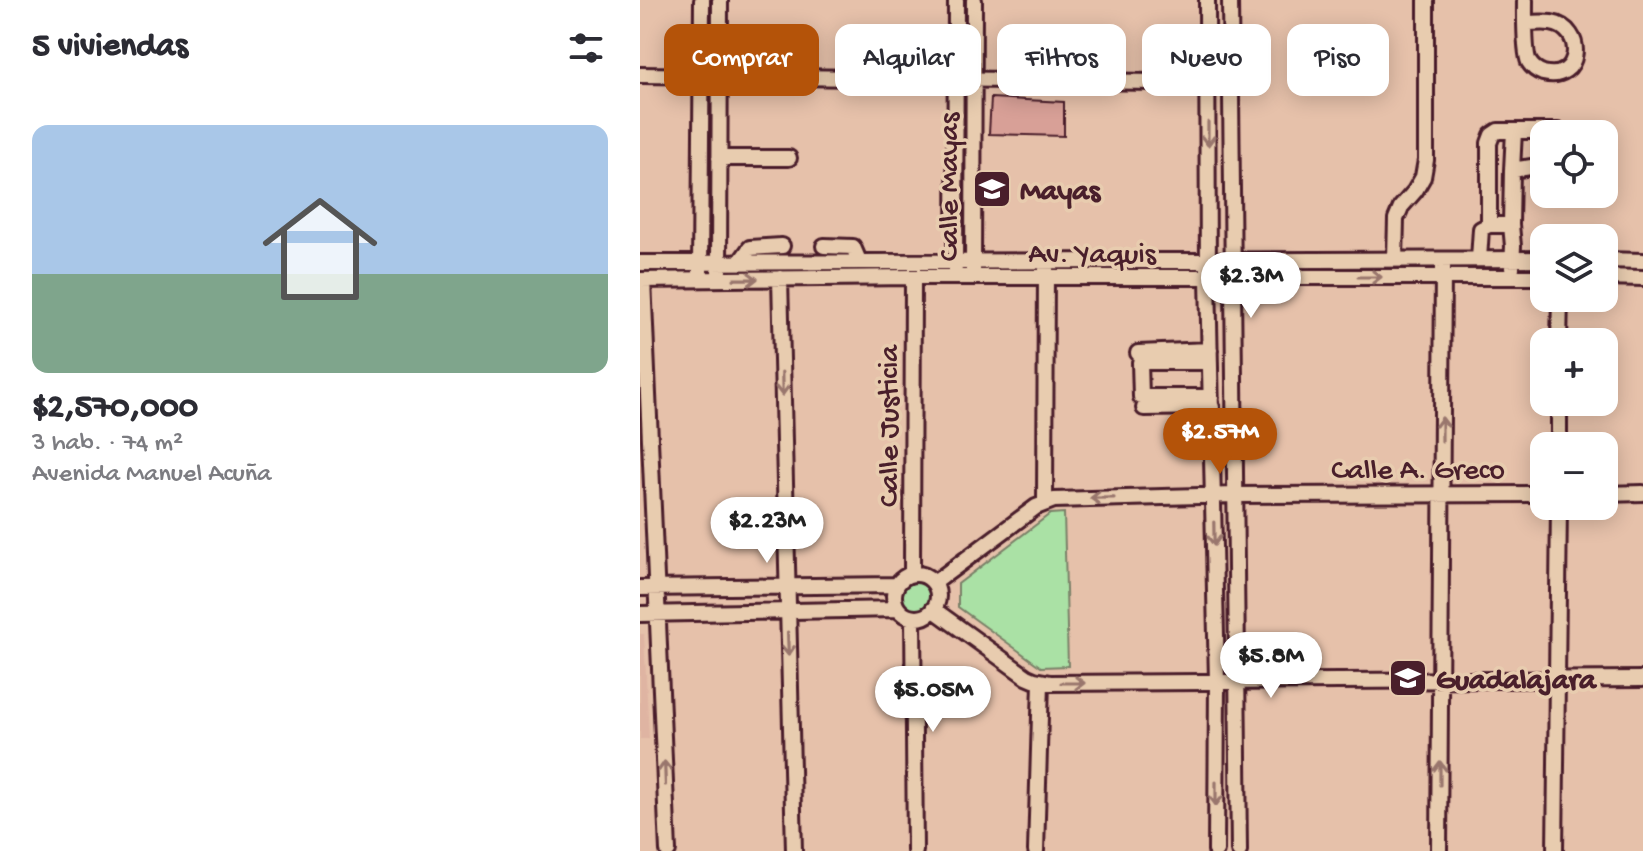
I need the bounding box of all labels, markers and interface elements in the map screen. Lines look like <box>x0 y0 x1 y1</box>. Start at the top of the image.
chip: Comprar <box>664 24 819 96</box>
chip: Alquilar <box>835 24 981 96</box>
chip: Filtros <box>997 24 1126 96</box>
chip: Nuevo <box>1142 24 1271 96</box>
chip: Piso <box>1287 24 1389 96</box>
icon: filters <box>564 26 608 70</box>
text: 5 viviendas <box>32 28 188 68</box>
street label: Calle Mayas <box>934 112 969 261</box>
one-way arrow <box>1200 120 1215 147</box>
map controls <box>1530 120 1618 520</box>
button: locate <box>1530 120 1618 208</box>
school or university icon: Mayas <box>971 168 1013 210</box>
place label: Mayas <box>1020 176 1102 211</box>
icon: home <box>248 177 392 321</box>
button: layers <box>1530 224 1618 312</box>
street label: Av. Yaquis <box>1028 239 1157 274</box>
pin: $2.3M <box>1195 252 1307 320</box>
text: $2.3M <box>1219 262 1283 293</box>
one-way arrow <box>1356 269 1383 285</box>
one-way arrow <box>732 271 759 287</box>
button: + <box>1530 328 1618 416</box>
street label: Calle Justicia <box>874 344 909 507</box>
one-way arrow <box>774 370 790 397</box>
text: $2,570,000 <box>32 389 198 429</box>
pin: $2.57M <box>1155 408 1285 476</box>
one-way arrow <box>1435 416 1450 443</box>
text: $2.57M <box>1181 418 1259 449</box>
text: 3 hab. · 74 m² <box>32 429 183 460</box>
button: − <box>1530 432 1618 520</box>
street label: Calle A. Greco <box>1331 455 1505 490</box>
text: Avenida Manuel Acuña <box>32 460 272 491</box>
one-way arrow <box>1089 490 1116 506</box>
pin: $2.23M <box>702 497 832 565</box>
text: $2.23M <box>729 507 805 538</box>
one-way arrow <box>1206 520 1222 547</box>
one-way arrow <box>781 630 796 657</box>
pin: $5.8M <box>1215 632 1327 700</box>
text: $5.8M <box>1238 642 1304 673</box>
school or university icon: Guadalajara <box>1387 657 1429 699</box>
place label: Guadalajara <box>1436 665 1597 700</box>
pin: $5.05M <box>868 666 998 734</box>
one-way arrow <box>1059 675 1086 691</box>
text: $5.05M <box>893 676 973 707</box>
one-way arrow <box>657 760 672 787</box>
one-way arrow <box>1432 760 1448 787</box>
one-way arrow <box>1208 780 1224 807</box>

